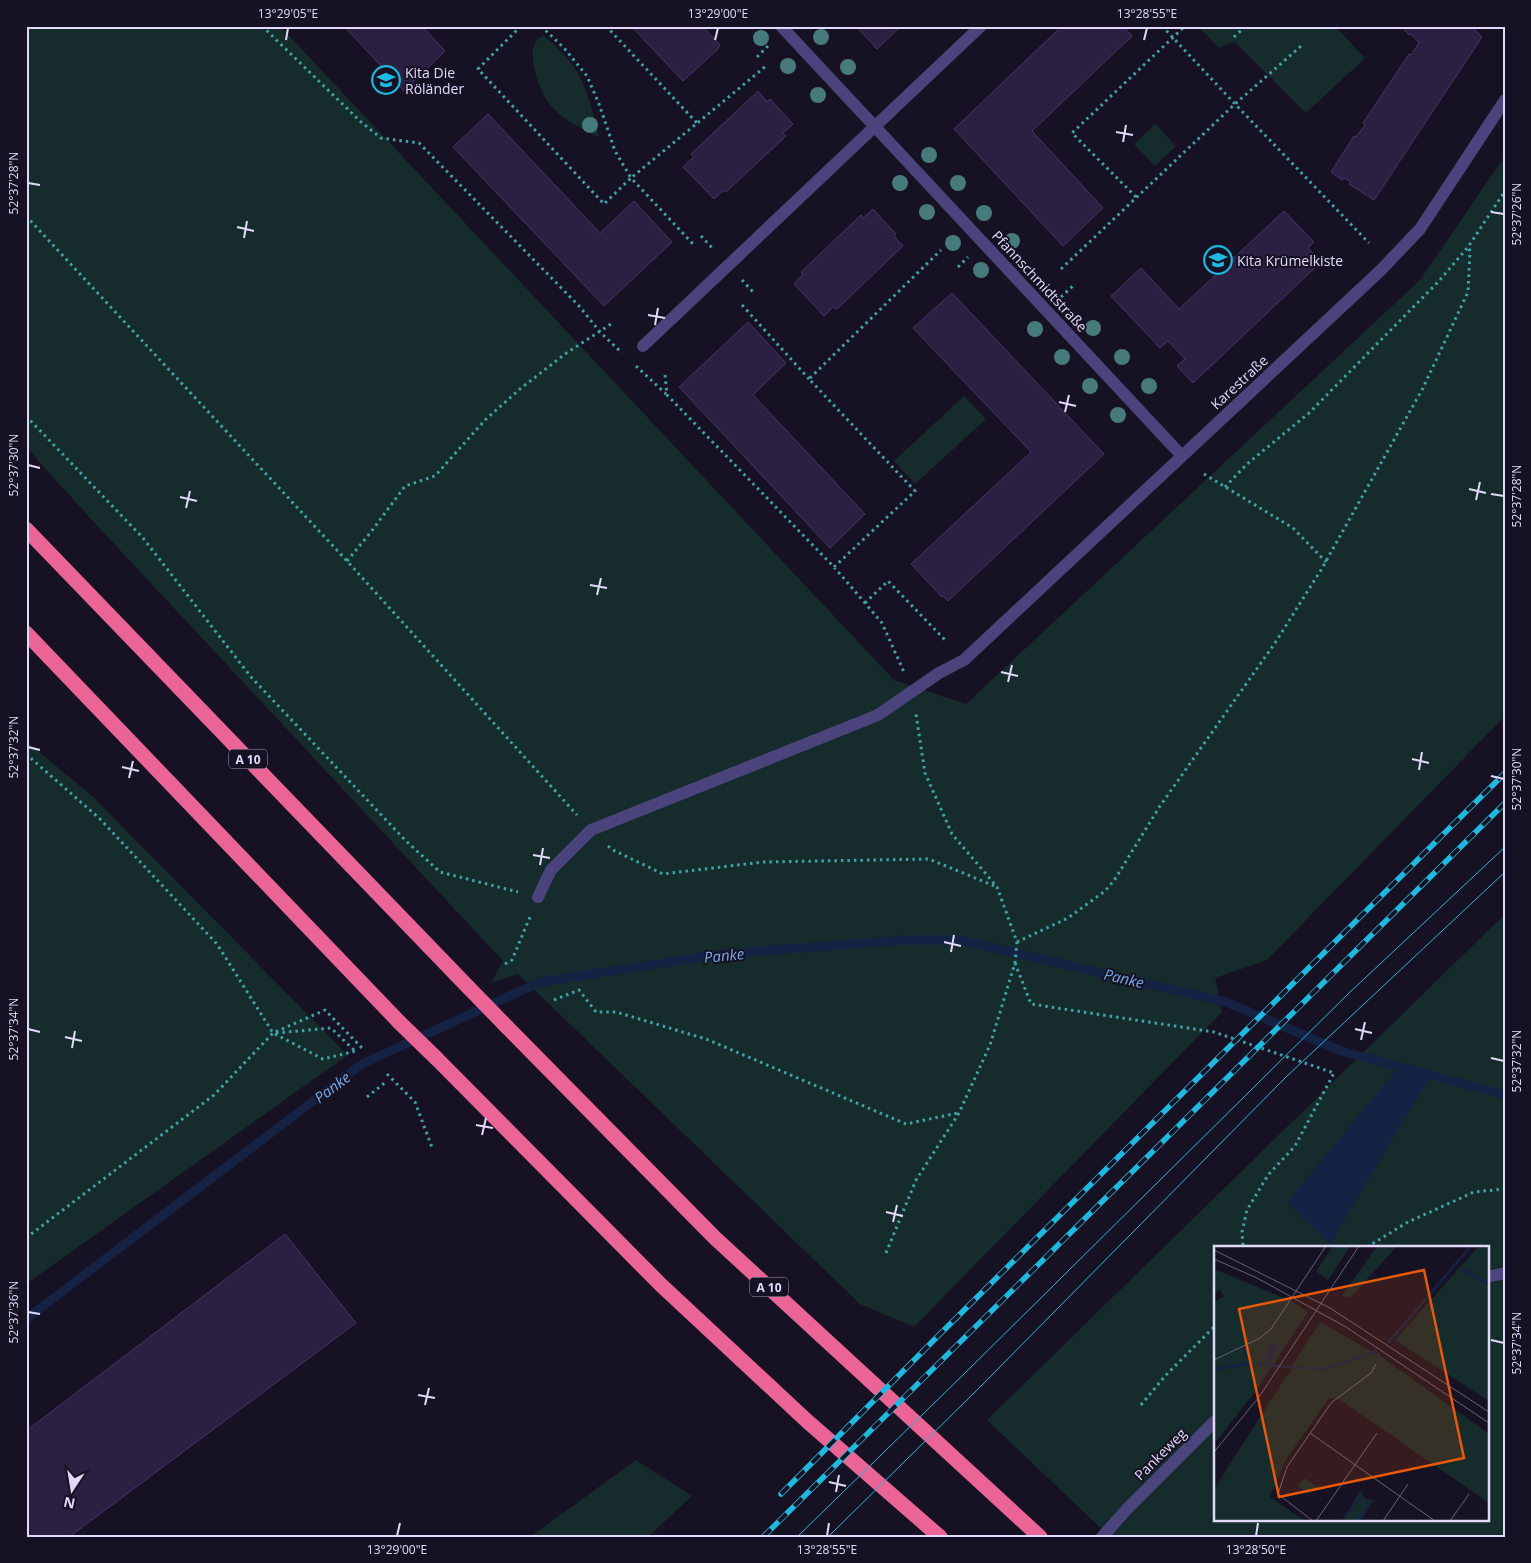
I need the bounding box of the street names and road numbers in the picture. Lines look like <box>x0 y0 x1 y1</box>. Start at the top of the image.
street label: Pfannschmidtstraße <box>988 226 1092 336</box>
street label: Karestraße <box>1206 351 1272 413</box>
road number: A 10 <box>229 750 267 769</box>
road number: A 10 <box>750 1277 788 1296</box>
street label: Pankeweg <box>1130 1424 1190 1484</box>

